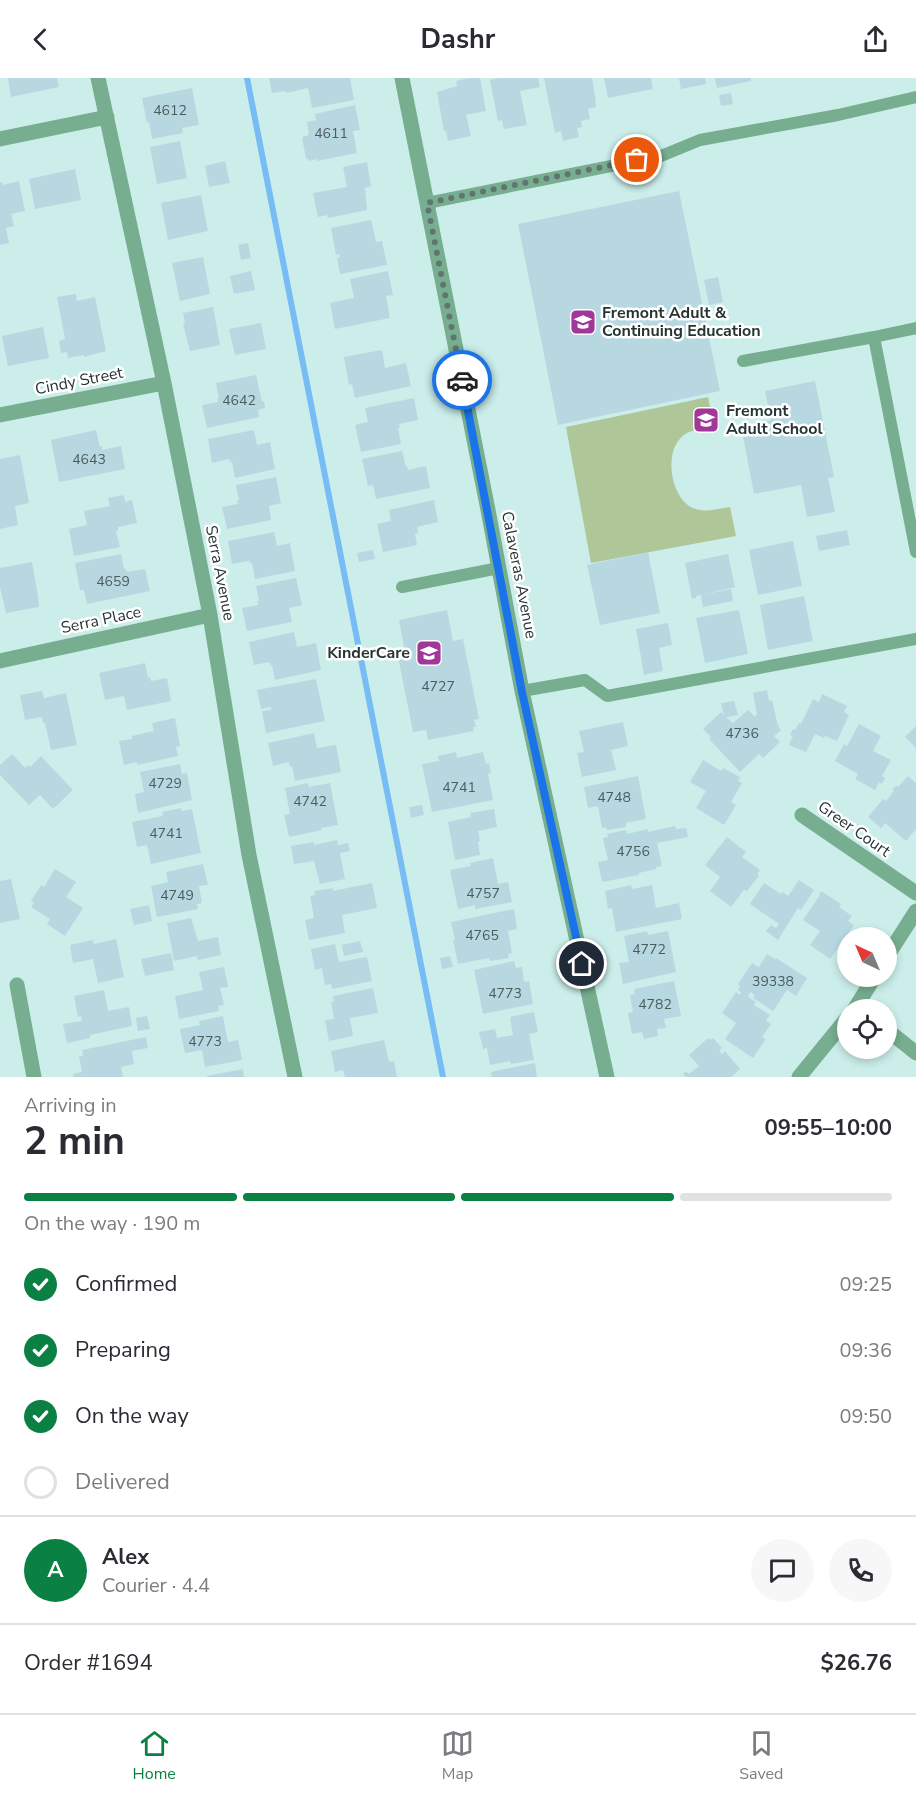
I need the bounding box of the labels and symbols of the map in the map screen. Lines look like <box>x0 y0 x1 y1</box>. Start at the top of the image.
house number: 4612 <box>153 101 187 120</box>
house number: 4611 <box>314 124 348 143</box>
pin <box>611 134 662 185</box>
place label: Fremont Adult & Continuing Education <box>602 302 761 342</box>
school or university icon: Fremont Adult & Continuing Education <box>568 307 598 337</box>
courier <box>432 350 492 410</box>
street label: Cindy Street <box>33 362 125 400</box>
house number: 4642 <box>222 391 256 410</box>
place label: Fremont Adult School <box>726 400 823 440</box>
school or university icon: Fremont Adult School <box>691 405 721 435</box>
house number: 4643 <box>72 450 106 469</box>
street label: Calaveras Avenue <box>496 510 542 640</box>
street label: Serra Avenue <box>200 523 240 623</box>
house number: 4659 <box>96 572 130 591</box>
street label: Serra Place <box>59 601 143 639</box>
school or university icon: KinderCare <box>414 638 444 668</box>
place label: KinderCare <box>327 642 410 664</box>
house number: 4727 <box>421 677 455 696</box>
house number: 4736 <box>725 724 759 743</box>
house number: 4729 <box>148 774 182 793</box>
house number: 4741 <box>442 778 476 797</box>
house number: 4748 <box>597 788 631 807</box>
house number: 4742 <box>293 792 327 811</box>
street label: Greer Court <box>813 796 895 862</box>
house number: 4741 <box>149 824 183 843</box>
house number: 4756 <box>616 842 650 861</box>
house number: 4757 <box>466 884 500 903</box>
house number: 4749 <box>160 886 194 905</box>
house number: 4765 <box>465 926 499 945</box>
north arrow <box>837 927 897 987</box>
pin <box>556 938 607 989</box>
house number: 4772 <box>632 940 666 959</box>
house number: 39338 <box>752 972 794 991</box>
house number: 4773 <box>488 984 522 1003</box>
house number: 4782 <box>638 995 672 1014</box>
house number: 4773 <box>188 1032 222 1051</box>

